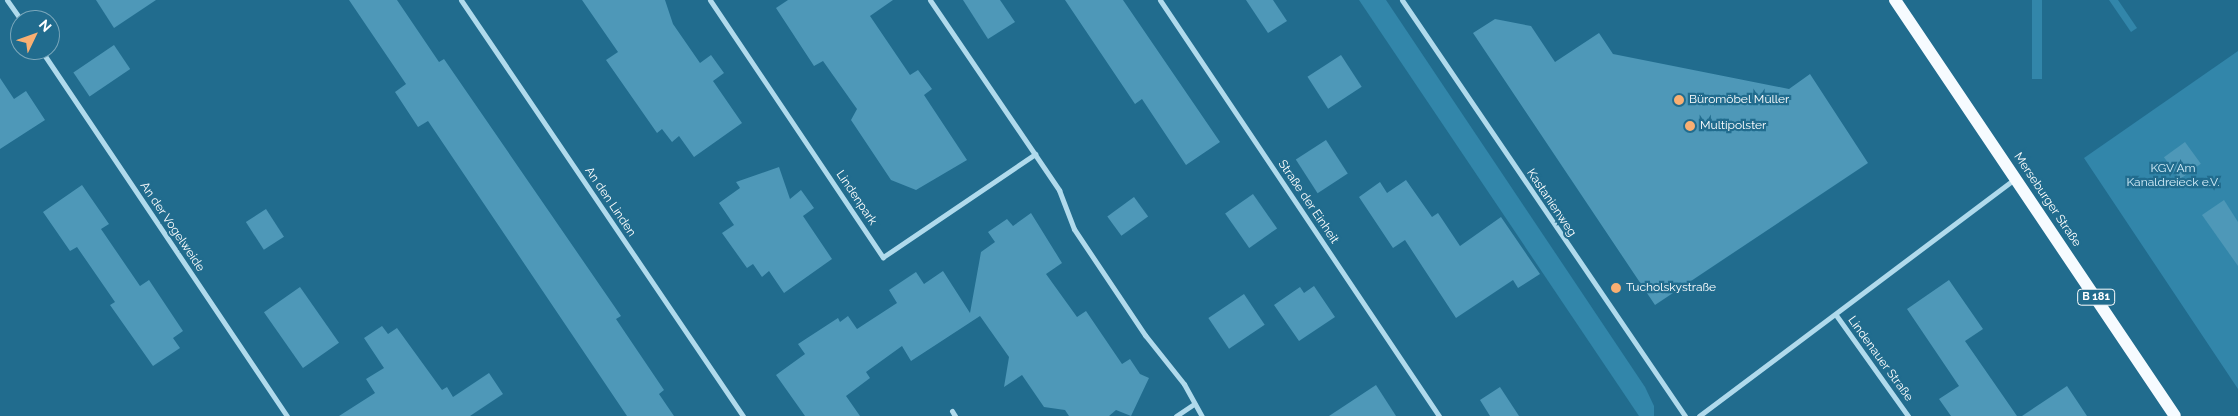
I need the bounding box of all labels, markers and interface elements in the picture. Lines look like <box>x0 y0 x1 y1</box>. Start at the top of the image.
north arrow <box>10 10 60 60</box>
text: N <box>36 16 55 35</box>
place label: Büromöbel Müller <box>1689 93 1790 107</box>
marker: Büromöbel Müller <box>1673 94 1685 106</box>
place label: Multipolster <box>1700 119 1766 133</box>
marker: Multipolster <box>1684 120 1696 132</box>
street label: Merseburger Straße <box>2010 150 2084 250</box>
street label: Straße der Einheit <box>1275 157 1341 247</box>
park label: KGV Am Kanaldreieck e.V. <box>2126 162 2220 190</box>
street label: An den Linden <box>581 164 639 240</box>
street label: Kastanienweg <box>1523 167 1579 239</box>
street label: Lindenpark <box>833 168 879 228</box>
street label: An der Vogelweide <box>136 179 208 275</box>
place label: Tucholskystraße <box>1626 281 1716 295</box>
marker: Tucholskystraße <box>1610 282 1622 294</box>
road number: B 181 <box>2076 288 2116 306</box>
street label: Lindenauer Straße <box>1844 314 1916 404</box>

